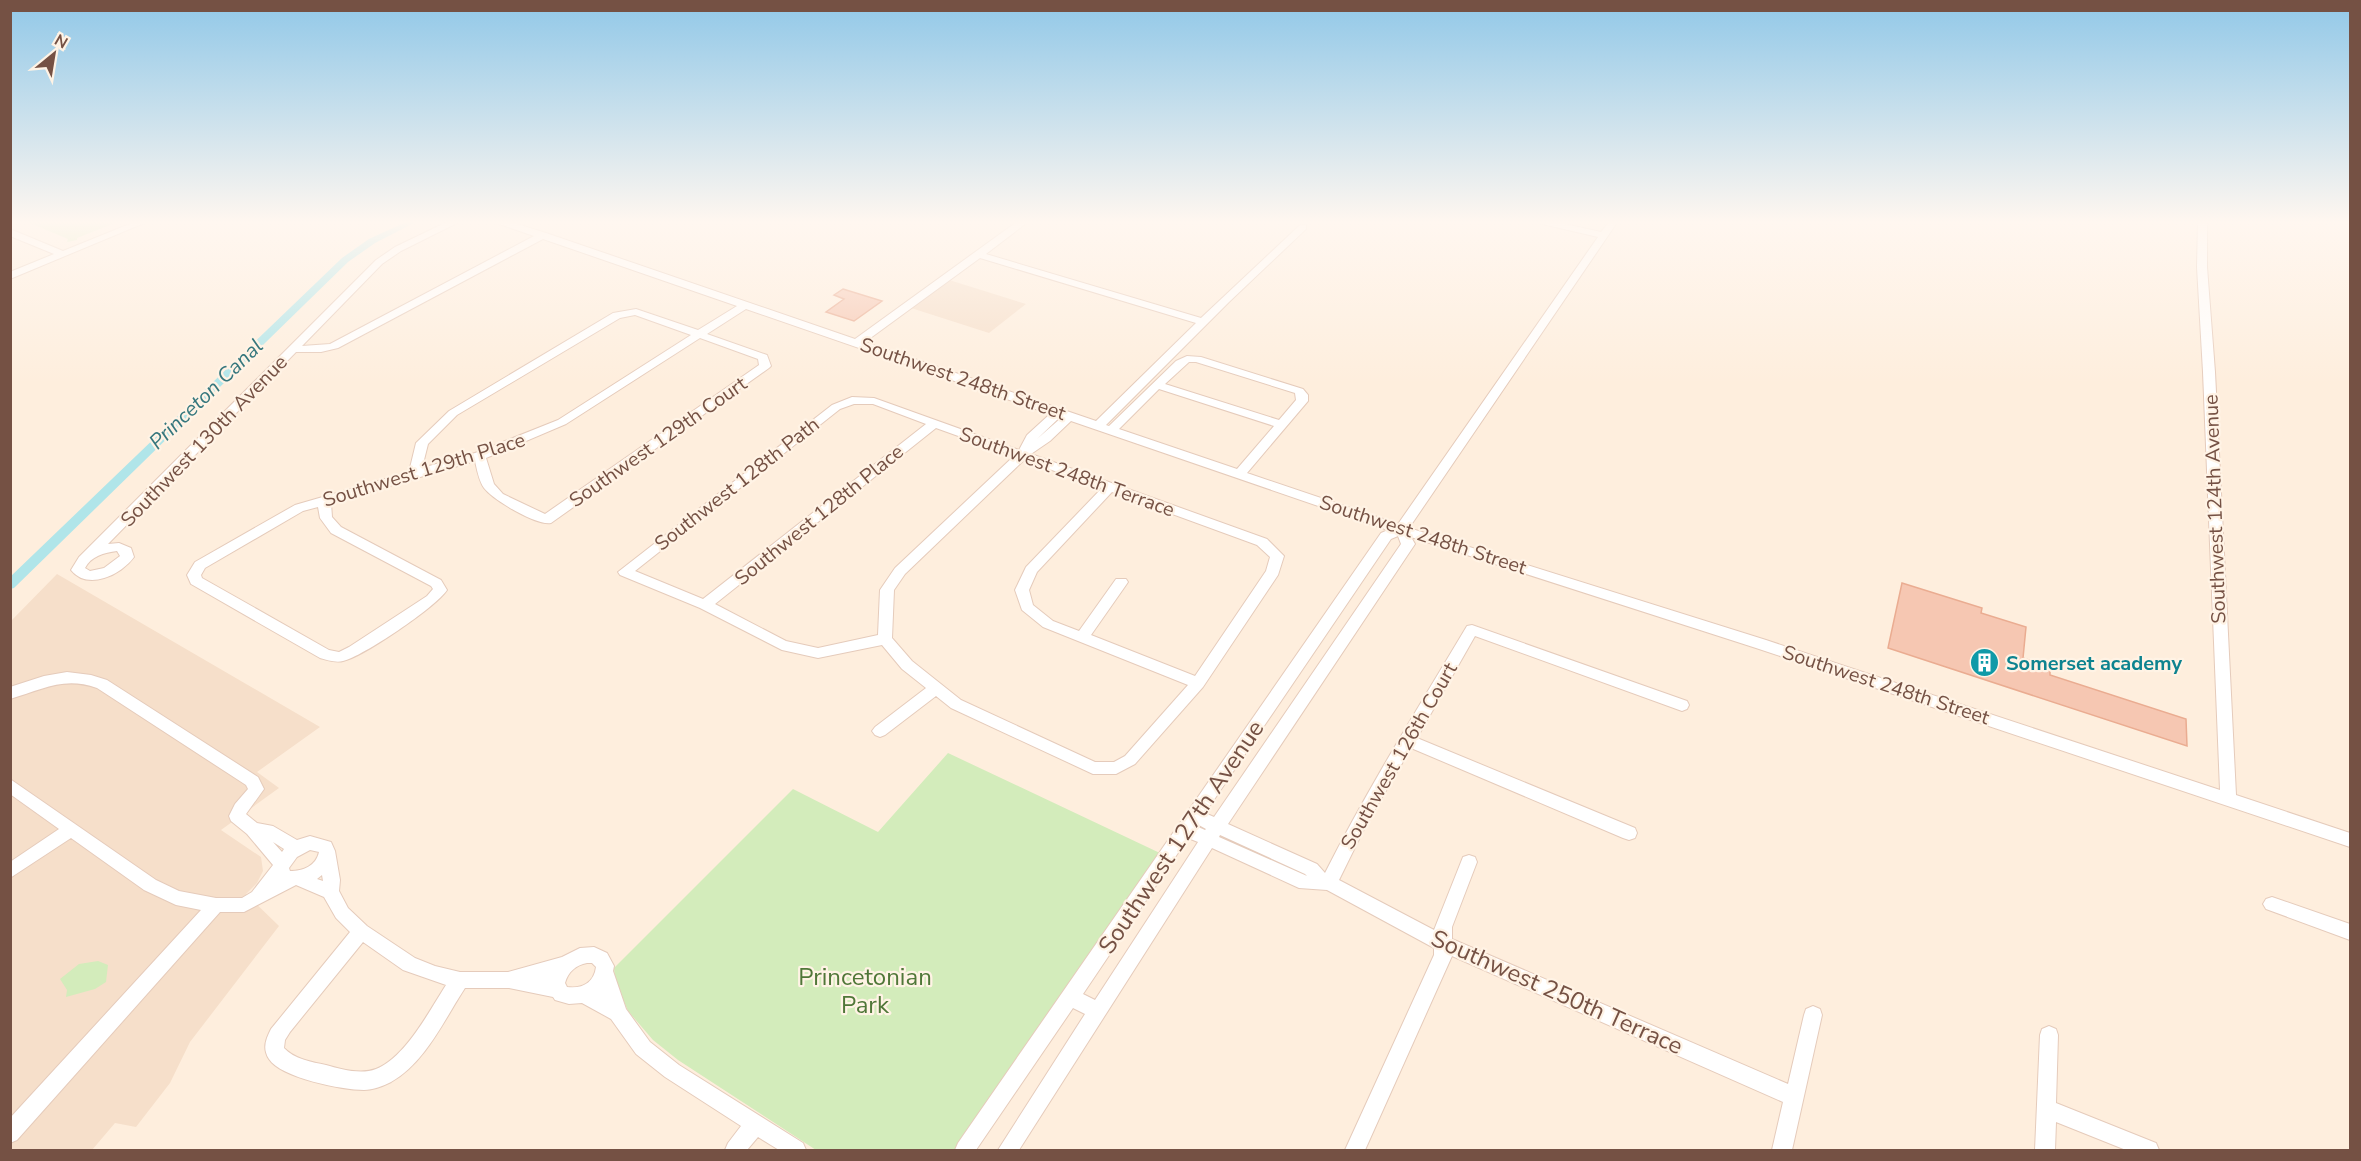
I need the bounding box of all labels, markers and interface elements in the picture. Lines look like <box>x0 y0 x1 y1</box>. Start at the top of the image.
north arrow <box>24 24 84 84</box>
text: N <box>50 29 72 54</box>
street label: Southwest 248th Street <box>857 331 1070 427</box>
water label: Princeton Canal <box>143 332 269 456</box>
street label: Southwest 130th Avenue <box>115 349 293 533</box>
street label: Southwest 129th Court <box>564 370 753 514</box>
street label: Southwest 124th Avenue <box>2198 394 2232 624</box>
street label: Southwest 128th Path <box>649 411 825 557</box>
street label: Southwest 248th Terrace <box>956 420 1178 524</box>
street label: Southwest 129th Place <box>320 426 528 514</box>
street label: Southwest 128th Place <box>729 438 909 592</box>
street label: Southwest 248th Street <box>1316 489 1531 582</box>
street label: Southwest 248th Street <box>1779 639 1994 732</box>
building icon: Somerset academy <box>1969 647 2001 679</box>
place label: Somerset academy <box>2006 650 2182 677</box>
street label: Southwest 126th Court <box>1335 657 1464 854</box>
street label: Southwest 127th Avenue <box>1091 714 1271 960</box>
street label: Southwest 250th Terrace <box>1426 922 1688 1062</box>
park label: Princetonian Park <box>798 961 932 1021</box>

